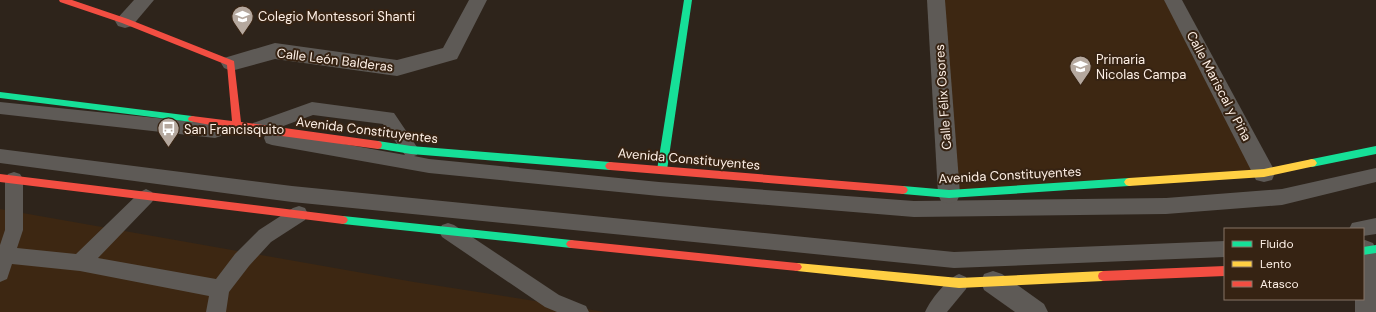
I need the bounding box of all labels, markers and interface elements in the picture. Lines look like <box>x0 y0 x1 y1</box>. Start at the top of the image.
school or university icon: Colegio Montessori Shanti <box>230 3 256 36</box>
place label: Colegio Montessori Shanti <box>258 8 415 25</box>
street label: Calle Mariscal y Piña <box>1183 28 1255 144</box>
street label: Calle León Balderas <box>276 44 394 76</box>
street label: Calle Félix Osores <box>931 44 955 150</box>
place label: Primaria Nicolas Campa <box>1096 51 1186 83</box>
school or university icon: Primaria Nicolas Campa <box>1067 53 1093 86</box>
street label: Avenida Constituyentes <box>295 113 439 147</box>
bus stop icon: San Francisquito <box>155 116 181 149</box>
place label: San Francisquito <box>184 121 285 138</box>
street label: Avenida Constituyentes <box>617 144 761 174</box>
street label: Avenida Constituyentes <box>938 163 1082 187</box>
legend <box>1224 228 1364 300</box>
text: Fluido <box>1260 236 1294 252</box>
text: Lento <box>1260 256 1291 272</box>
text: Atasco <box>1260 276 1299 292</box>

